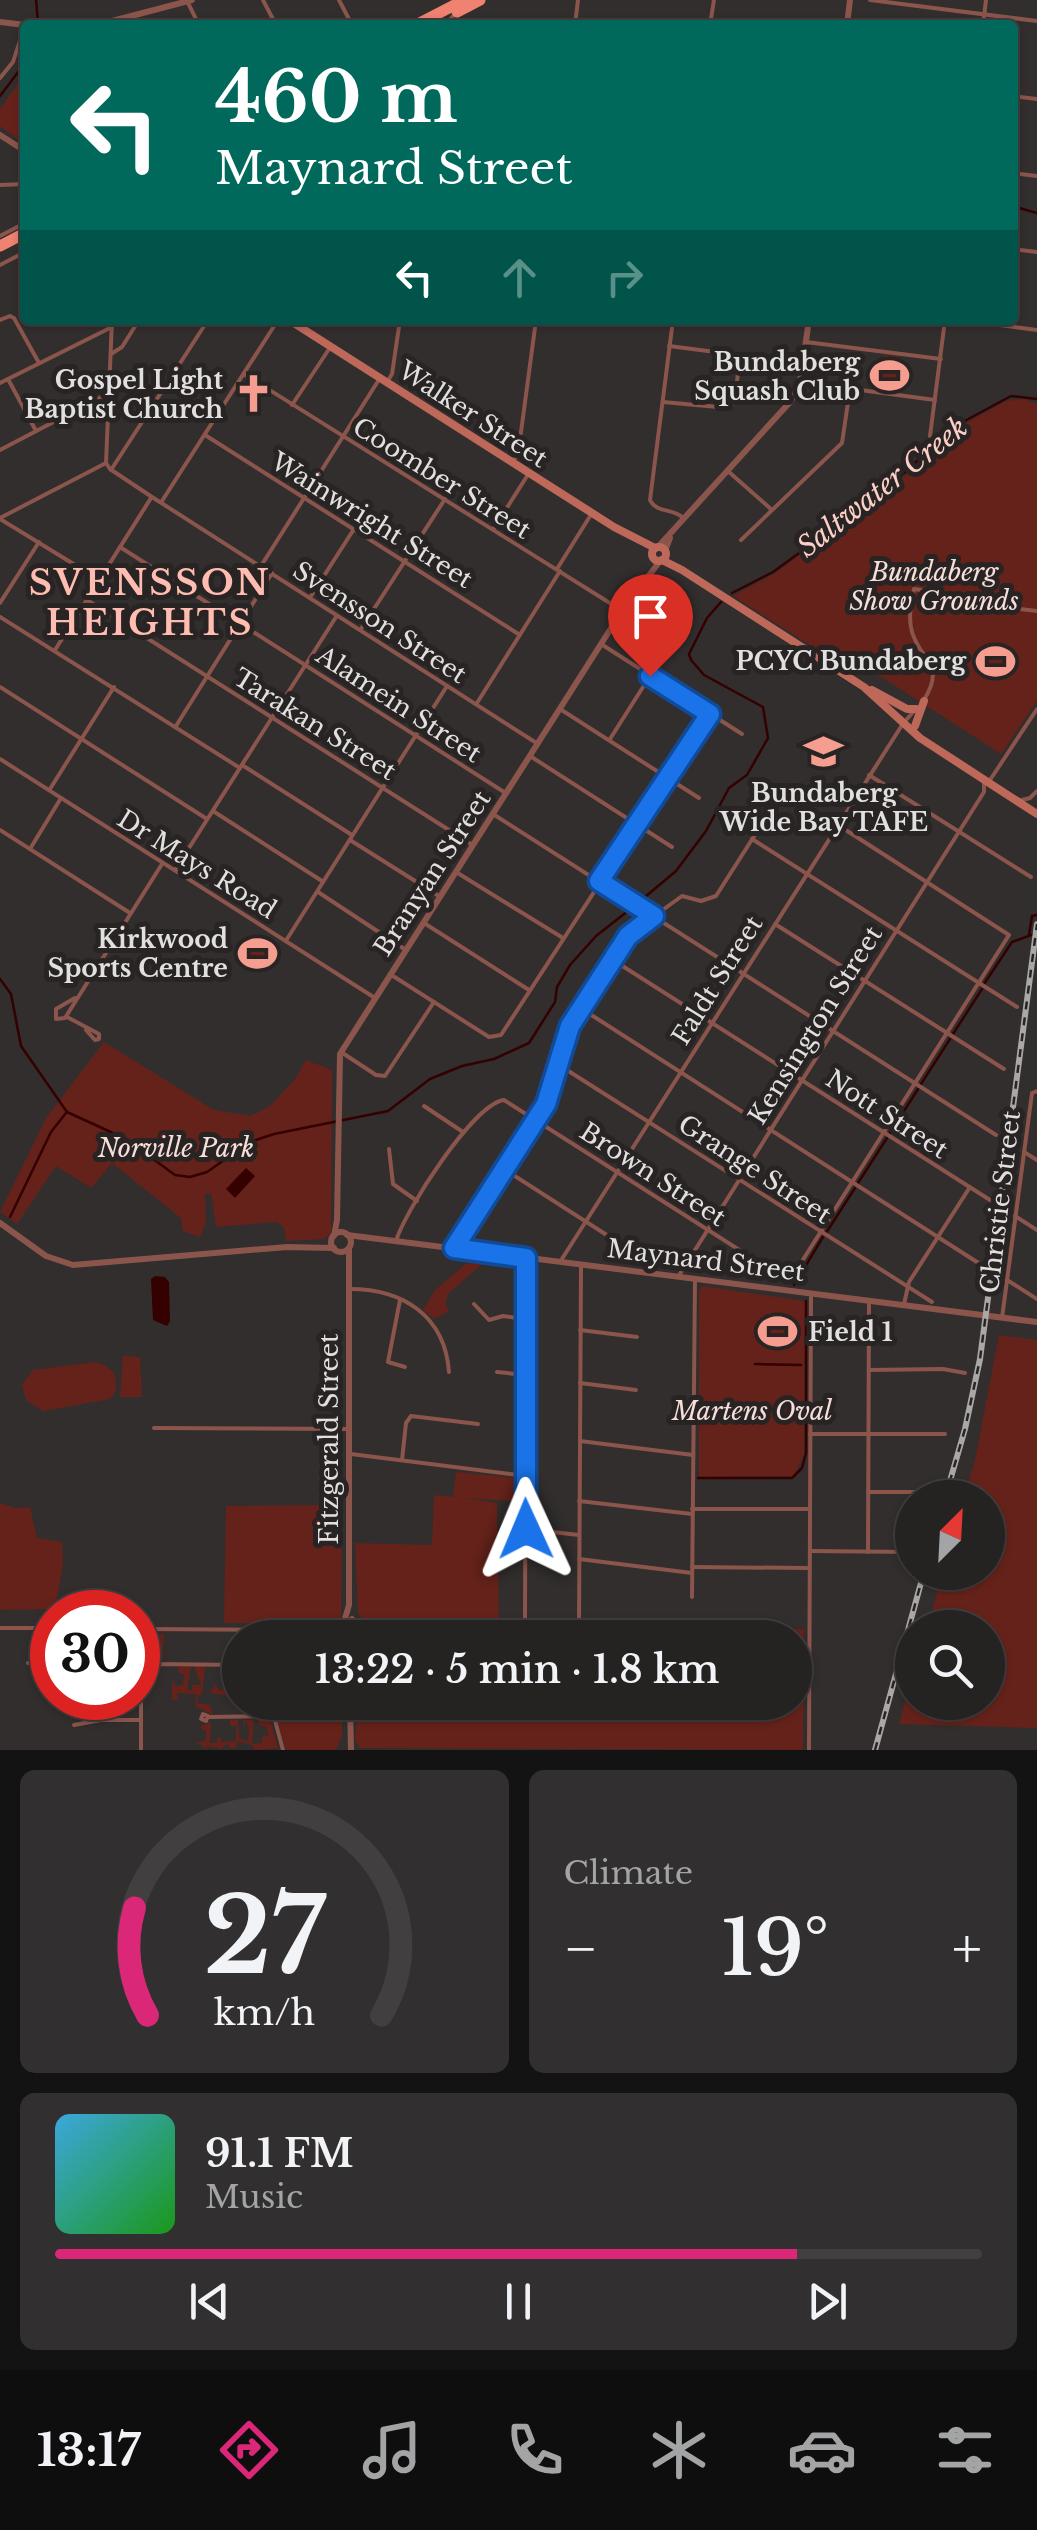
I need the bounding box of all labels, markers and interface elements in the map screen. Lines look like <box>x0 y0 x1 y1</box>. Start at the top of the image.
text: 460 m <box>215 54 458 141</box>
icon: left <box>50 60 180 190</box>
text: Maynard Street <box>215 140 572 196</box>
icon: left <box>387 250 442 305</box>
icon: ahead <box>492 250 547 305</box>
icon: right <box>597 250 652 305</box>
place label: Bundaberg Squash Club <box>694 347 861 407</box>
street label: Walker Street <box>391 354 554 474</box>
sports icon: Bundaberg Squash Club <box>869 355 911 397</box>
place label: Gospel Light Baptist Church <box>24 365 223 425</box>
church icon: Gospel Light Baptist Church <box>232 373 274 415</box>
water label: Saltwater Creek <box>790 410 975 565</box>
street label: Coomber Street <box>347 411 537 546</box>
street label: Wainwright Street <box>264 445 479 595</box>
street label: Svensson Street <box>287 555 473 690</box>
park label: Bundaberg Show Grounds <box>849 557 1019 617</box>
district label: SVENSSON HEIGHTS <box>29 561 271 644</box>
pin <box>608 574 693 677</box>
icon: arrive <box>623 589 678 644</box>
street label: Alamein Street <box>310 639 488 770</box>
sports icon: PCYC Bundaberg <box>975 640 1017 682</box>
place label: PCYC Bundaberg <box>736 646 967 677</box>
street label: Tarakan Street <box>228 662 402 787</box>
school or university icon: Bundaberg Wide Bay TAFE <box>803 731 845 773</box>
place label: Bundaberg Wide Bay TAFE <box>719 778 928 838</box>
street label: Branyan Street <box>367 784 498 962</box>
street label: Dr Mays Road <box>111 803 282 926</box>
street label: Faldt Street <box>665 909 770 1051</box>
street label: Kensington Street <box>742 920 889 1130</box>
place label: Kirkwood Sports Centre <box>48 924 228 984</box>
sports icon: Kirkwood Sports Centre <box>237 932 279 974</box>
street label: Nott Street <box>820 1063 954 1166</box>
street label: Grange Street <box>672 1108 838 1231</box>
street label: Christie Street <box>974 1108 1027 1295</box>
street label: Brown Street <box>574 1116 732 1233</box>
park label: Norville Park <box>97 1133 254 1164</box>
street label: Maynard Street <box>606 1233 807 1288</box>
sports icon: Field 1 <box>757 1311 799 1353</box>
place label: Field 1 <box>808 1317 893 1348</box>
street label: Fitzgerald Street <box>314 1333 345 1544</box>
park label: Martens Oval <box>671 1396 832 1427</box>
position arrow <box>474 1477 578 1581</box>
north arrow <box>895 1480 1005 1590</box>
map controls <box>895 1480 1005 1720</box>
speed limit sign: 30 <box>30 1590 160 1720</box>
button: search <box>895 1610 1005 1720</box>
text: 13:22 · 5 min · 1.8 km <box>314 1646 720 1693</box>
text: Climate <box>564 1853 693 1893</box>
text: 27 <box>204 1872 326 2001</box>
text: 19° <box>721 1902 829 1995</box>
text: − <box>564 1915 598 1983</box>
text: + <box>952 1915 982 1983</box>
text: km/h <box>214 1990 315 2035</box>
text: 91.1 FM <box>205 2130 353 2177</box>
text: Music <box>205 2177 303 2217</box>
icon: previous <box>182 2274 237 2329</box>
icon: pause <box>491 2274 546 2329</box>
icon: next <box>800 2274 855 2329</box>
icon: directions <box>214 2415 284 2485</box>
icon: music <box>357 2415 427 2485</box>
icon: phone <box>500 2415 570 2485</box>
icon: climate <box>644 2415 714 2485</box>
icon: car <box>787 2415 857 2485</box>
icon: filters <box>930 2415 1000 2485</box>
text: 13:17 <box>37 2422 141 2478</box>

